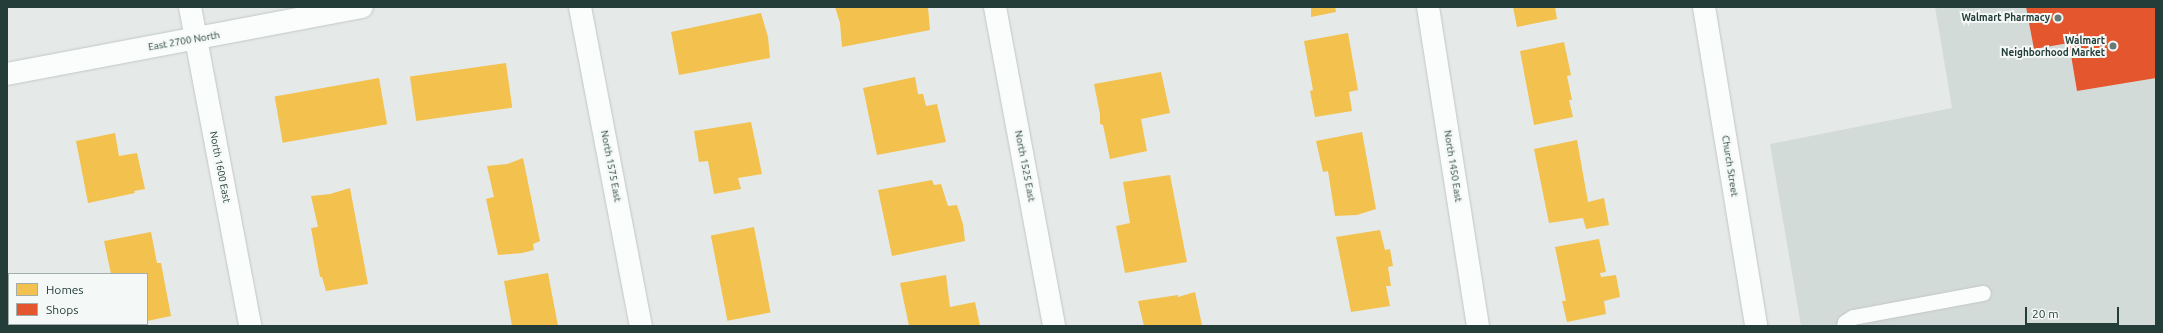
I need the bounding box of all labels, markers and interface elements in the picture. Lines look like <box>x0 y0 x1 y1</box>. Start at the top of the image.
place label: Walmart Pharmacy <box>1961 12 2050 24</box>
marker: Walmart Pharmacy <box>2053 13 2063 23</box>
street label: East 2700 North <box>147 29 221 53</box>
place label: Walmart Neighborhood Market <box>2001 34 2105 58</box>
marker: Walmart Neighborhood Market <box>2108 41 2118 51</box>
street label: North 1575 East <box>598 129 624 203</box>
street label: North 1525 East <box>1012 129 1038 203</box>
street label: North 1450 East <box>1441 129 1465 203</box>
street label: North 1600 East <box>207 130 233 204</box>
street label: Church Street <box>1719 134 1741 198</box>
legend <box>8 273 148 325</box>
text: Homes <box>46 283 84 296</box>
scale bar <box>2027 299 2121 325</box>
text: Shops <box>46 303 78 316</box>
text: 20 m <box>2032 307 2059 320</box>

